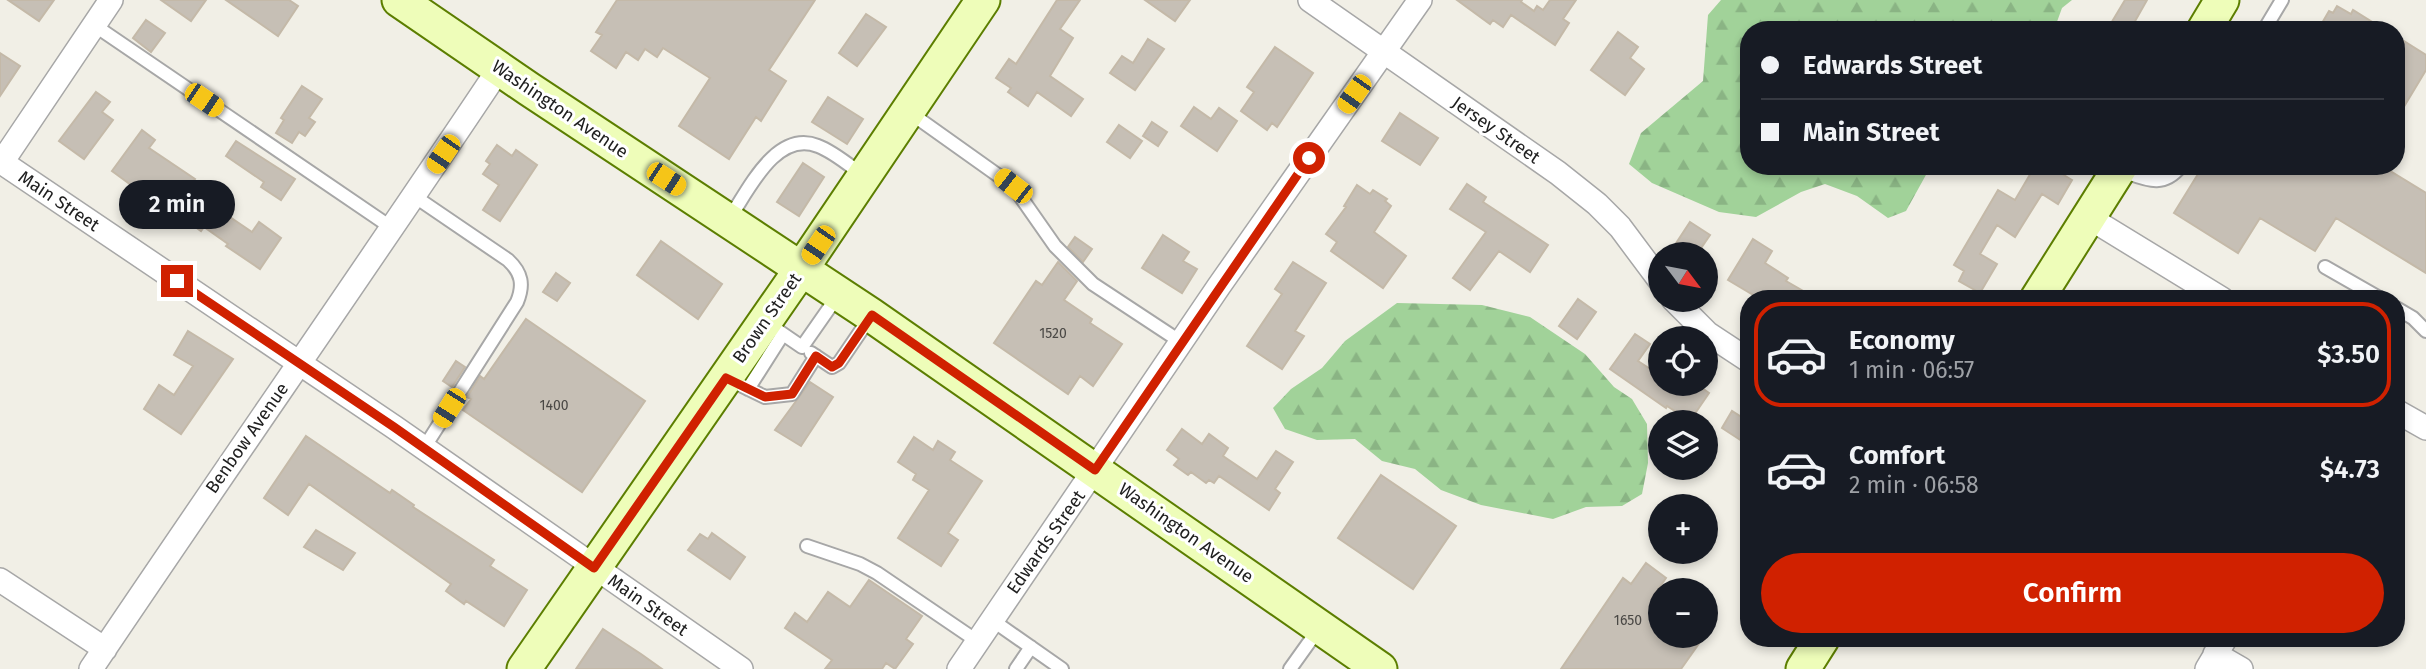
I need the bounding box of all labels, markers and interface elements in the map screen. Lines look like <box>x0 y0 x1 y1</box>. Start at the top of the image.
text: Edwards Street <box>1803 50 1982 81</box>
street label: Washington Avenue <box>488 55 632 163</box>
car <box>1334 71 1375 117</box>
car <box>181 80 228 120</box>
street label: Jersey Street <box>1448 92 1545 169</box>
text: Main Street <box>1803 117 1939 148</box>
car <box>423 131 464 177</box>
route start <box>1293 142 1325 174</box>
car <box>643 159 690 199</box>
car <box>990 165 1037 207</box>
street label: Main Street <box>14 166 104 236</box>
callout: 2 min <box>119 180 235 229</box>
text: 2 min <box>149 190 205 218</box>
car <box>798 222 839 268</box>
north arrow <box>1648 242 1718 312</box>
map controls <box>1648 242 1718 648</box>
route end <box>161 265 193 297</box>
street label: Brown Street <box>728 268 806 367</box>
icon: car <box>1765 323 1828 386</box>
house number: 1520 <box>1039 325 1067 342</box>
text: Economy <box>1849 325 1955 356</box>
button: locate <box>1648 326 1718 396</box>
text: $3.50 <box>2317 339 2380 370</box>
text: 1 min · 06:57 <box>1849 356 1974 384</box>
street label: Benbow Avenue <box>201 378 293 498</box>
car <box>429 385 470 431</box>
house number: 1400 <box>539 397 569 414</box>
button: layers <box>1648 410 1718 480</box>
icon: car <box>1765 438 1828 501</box>
text: Comfort <box>1849 440 1945 471</box>
text: $4.73 <box>2320 454 2380 485</box>
text: 2 min · 06:58 <box>1849 471 1979 499</box>
street label: Washington Avenue <box>1114 478 1258 588</box>
street label: Edwards Street <box>1002 485 1090 598</box>
button: + <box>1648 494 1718 564</box>
button: Confirm <box>1761 553 2384 633</box>
street label: Main Street <box>604 569 693 641</box>
button: − <box>1648 578 1718 648</box>
house number: 1650 <box>1614 612 1642 629</box>

